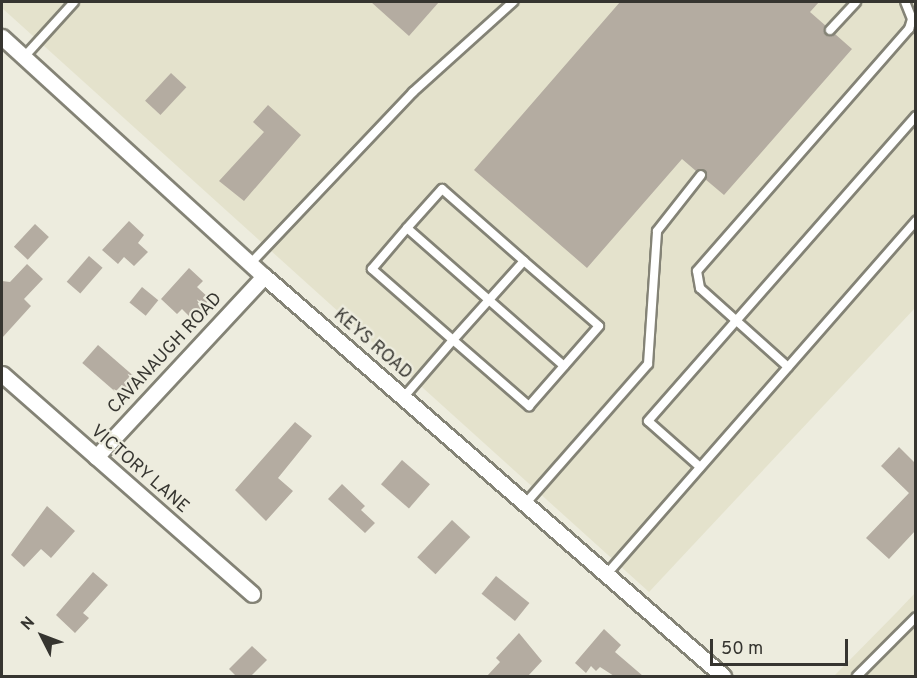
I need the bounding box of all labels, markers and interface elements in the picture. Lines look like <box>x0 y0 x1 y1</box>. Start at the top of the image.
street label: CAVANAUGH ROAD <box>104 289 228 419</box>
street label: KEYS ROAD <box>328 305 416 385</box>
street label: VICTORY LANE <box>85 421 193 519</box>
north arrow <box>12 606 72 666</box>
text: N <box>17 613 40 635</box>
scale bar <box>713 627 851 665</box>
text: 50 m <box>721 638 763 661</box>

